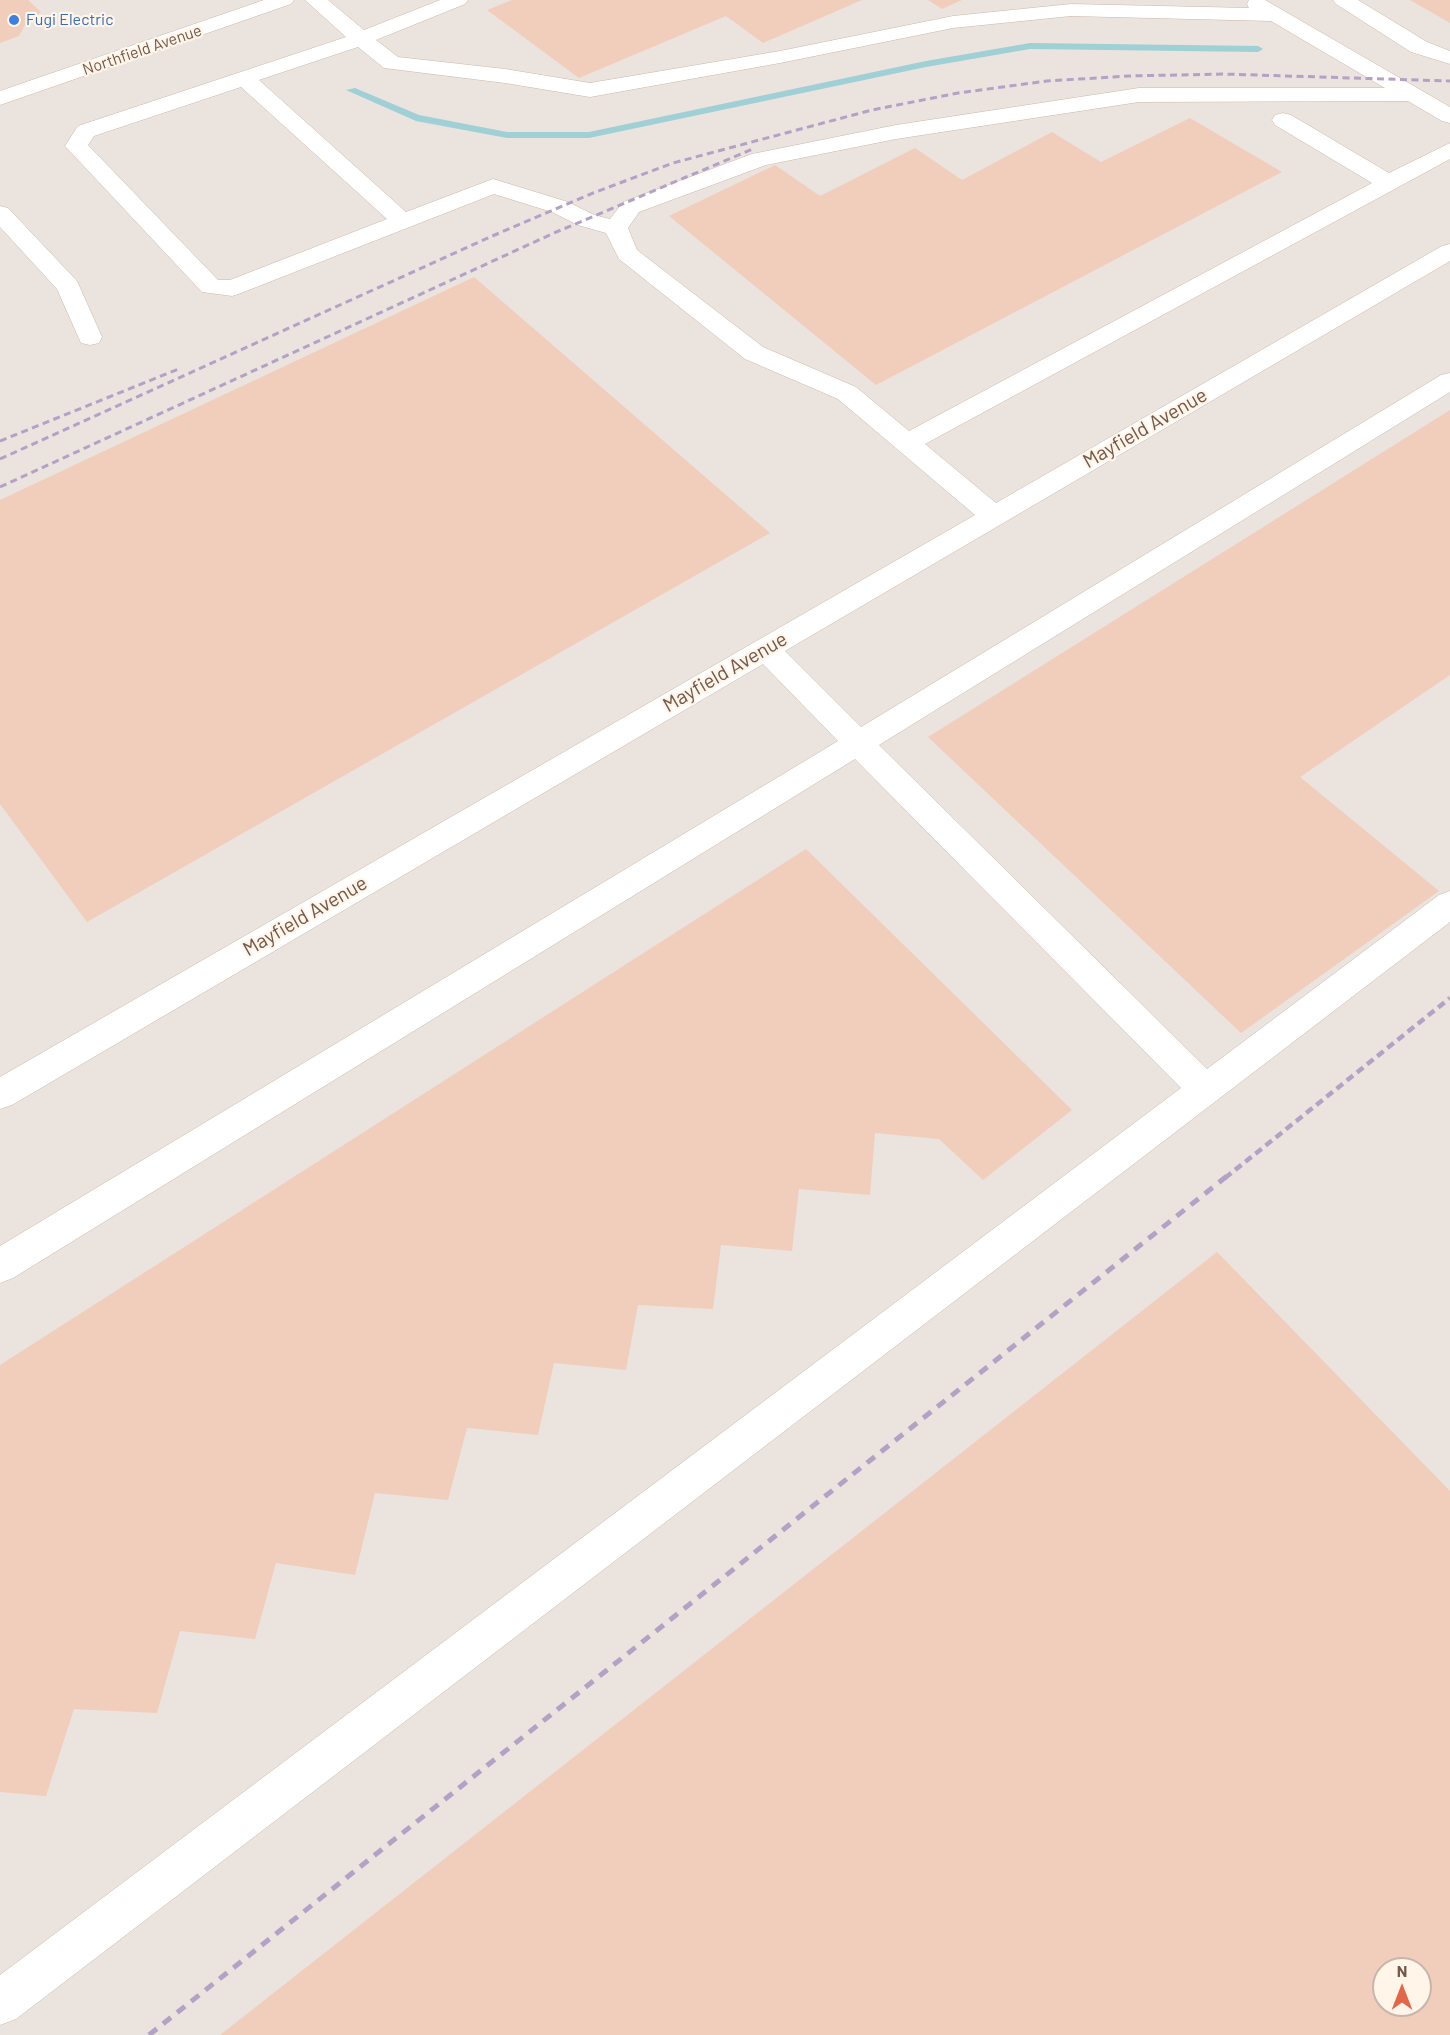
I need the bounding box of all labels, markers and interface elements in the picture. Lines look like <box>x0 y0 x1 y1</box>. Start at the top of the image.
place label: Fugi Electric <box>26 10 114 30</box>
marker: Fugi Electric <box>7 13 21 27</box>
street label: Northfield Avenue <box>80 21 204 79</box>
street label: Mayfield Avenue <box>1079 383 1211 473</box>
street label: Mayfield Avenue <box>659 627 791 717</box>
street label: Mayfield Avenue <box>239 871 371 961</box>
north arrow <box>1372 1957 1432 2017</box>
text: N <box>1397 1961 1407 1980</box>

